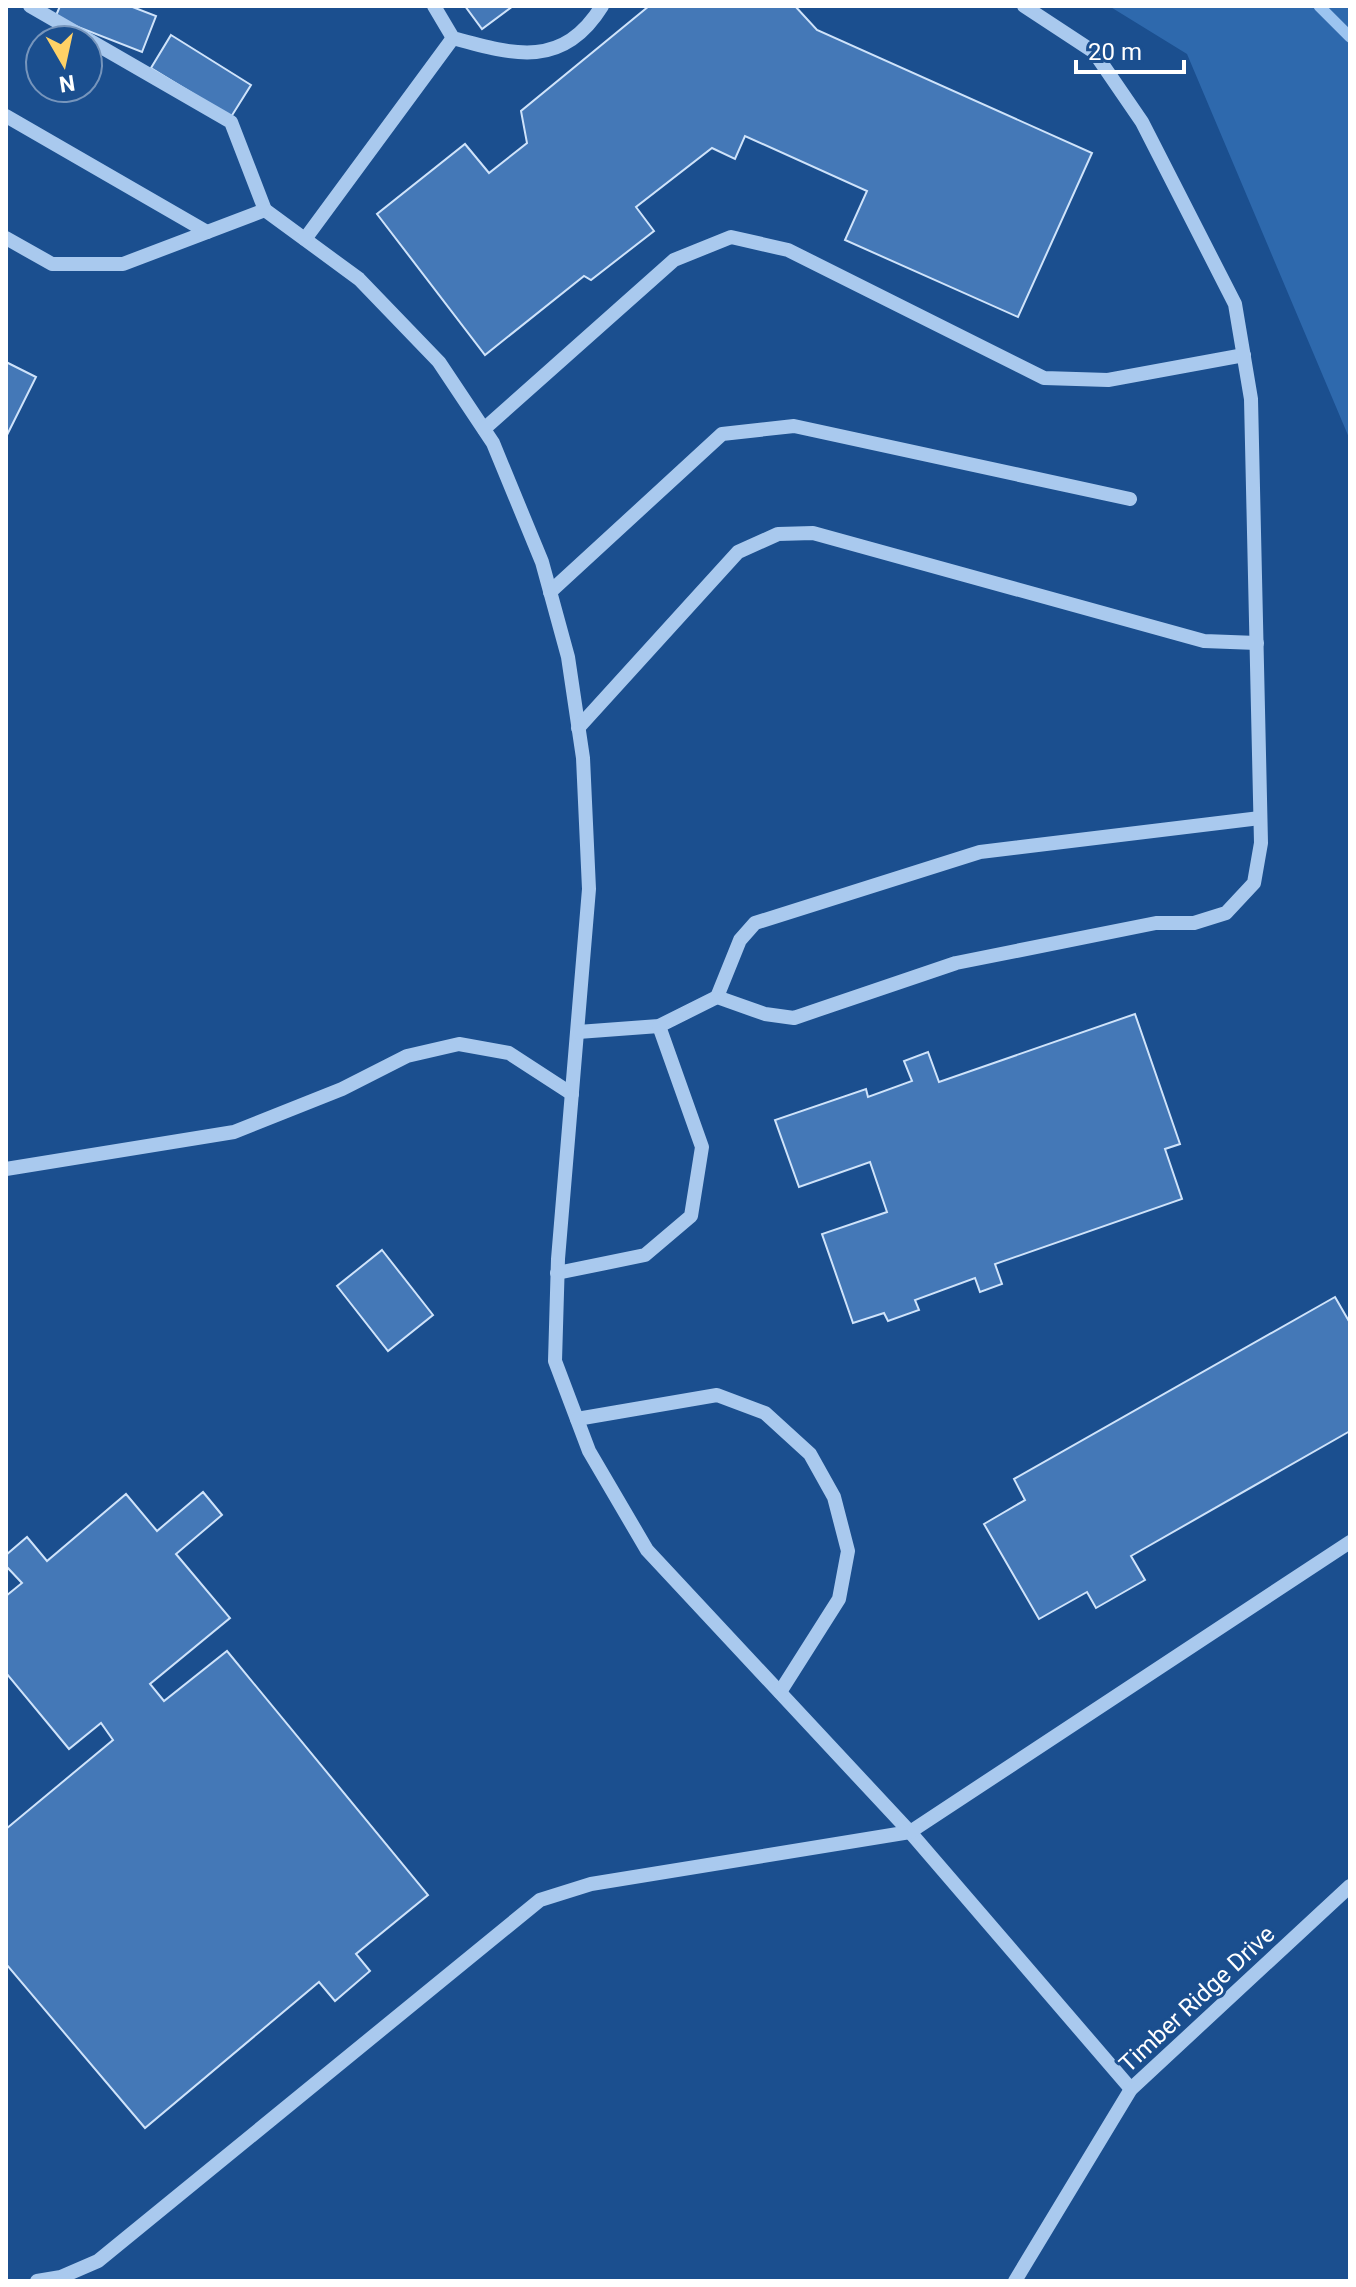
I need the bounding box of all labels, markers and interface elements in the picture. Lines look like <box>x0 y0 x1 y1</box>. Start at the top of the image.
north arrow <box>24 24 104 104</box>
scale bar <box>1076 24 1184 74</box>
text: 20 m <box>1088 38 1142 66</box>
text: N <box>57 70 77 97</box>
street label: Timber Ridge Drive <box>1114 1920 1280 2078</box>

